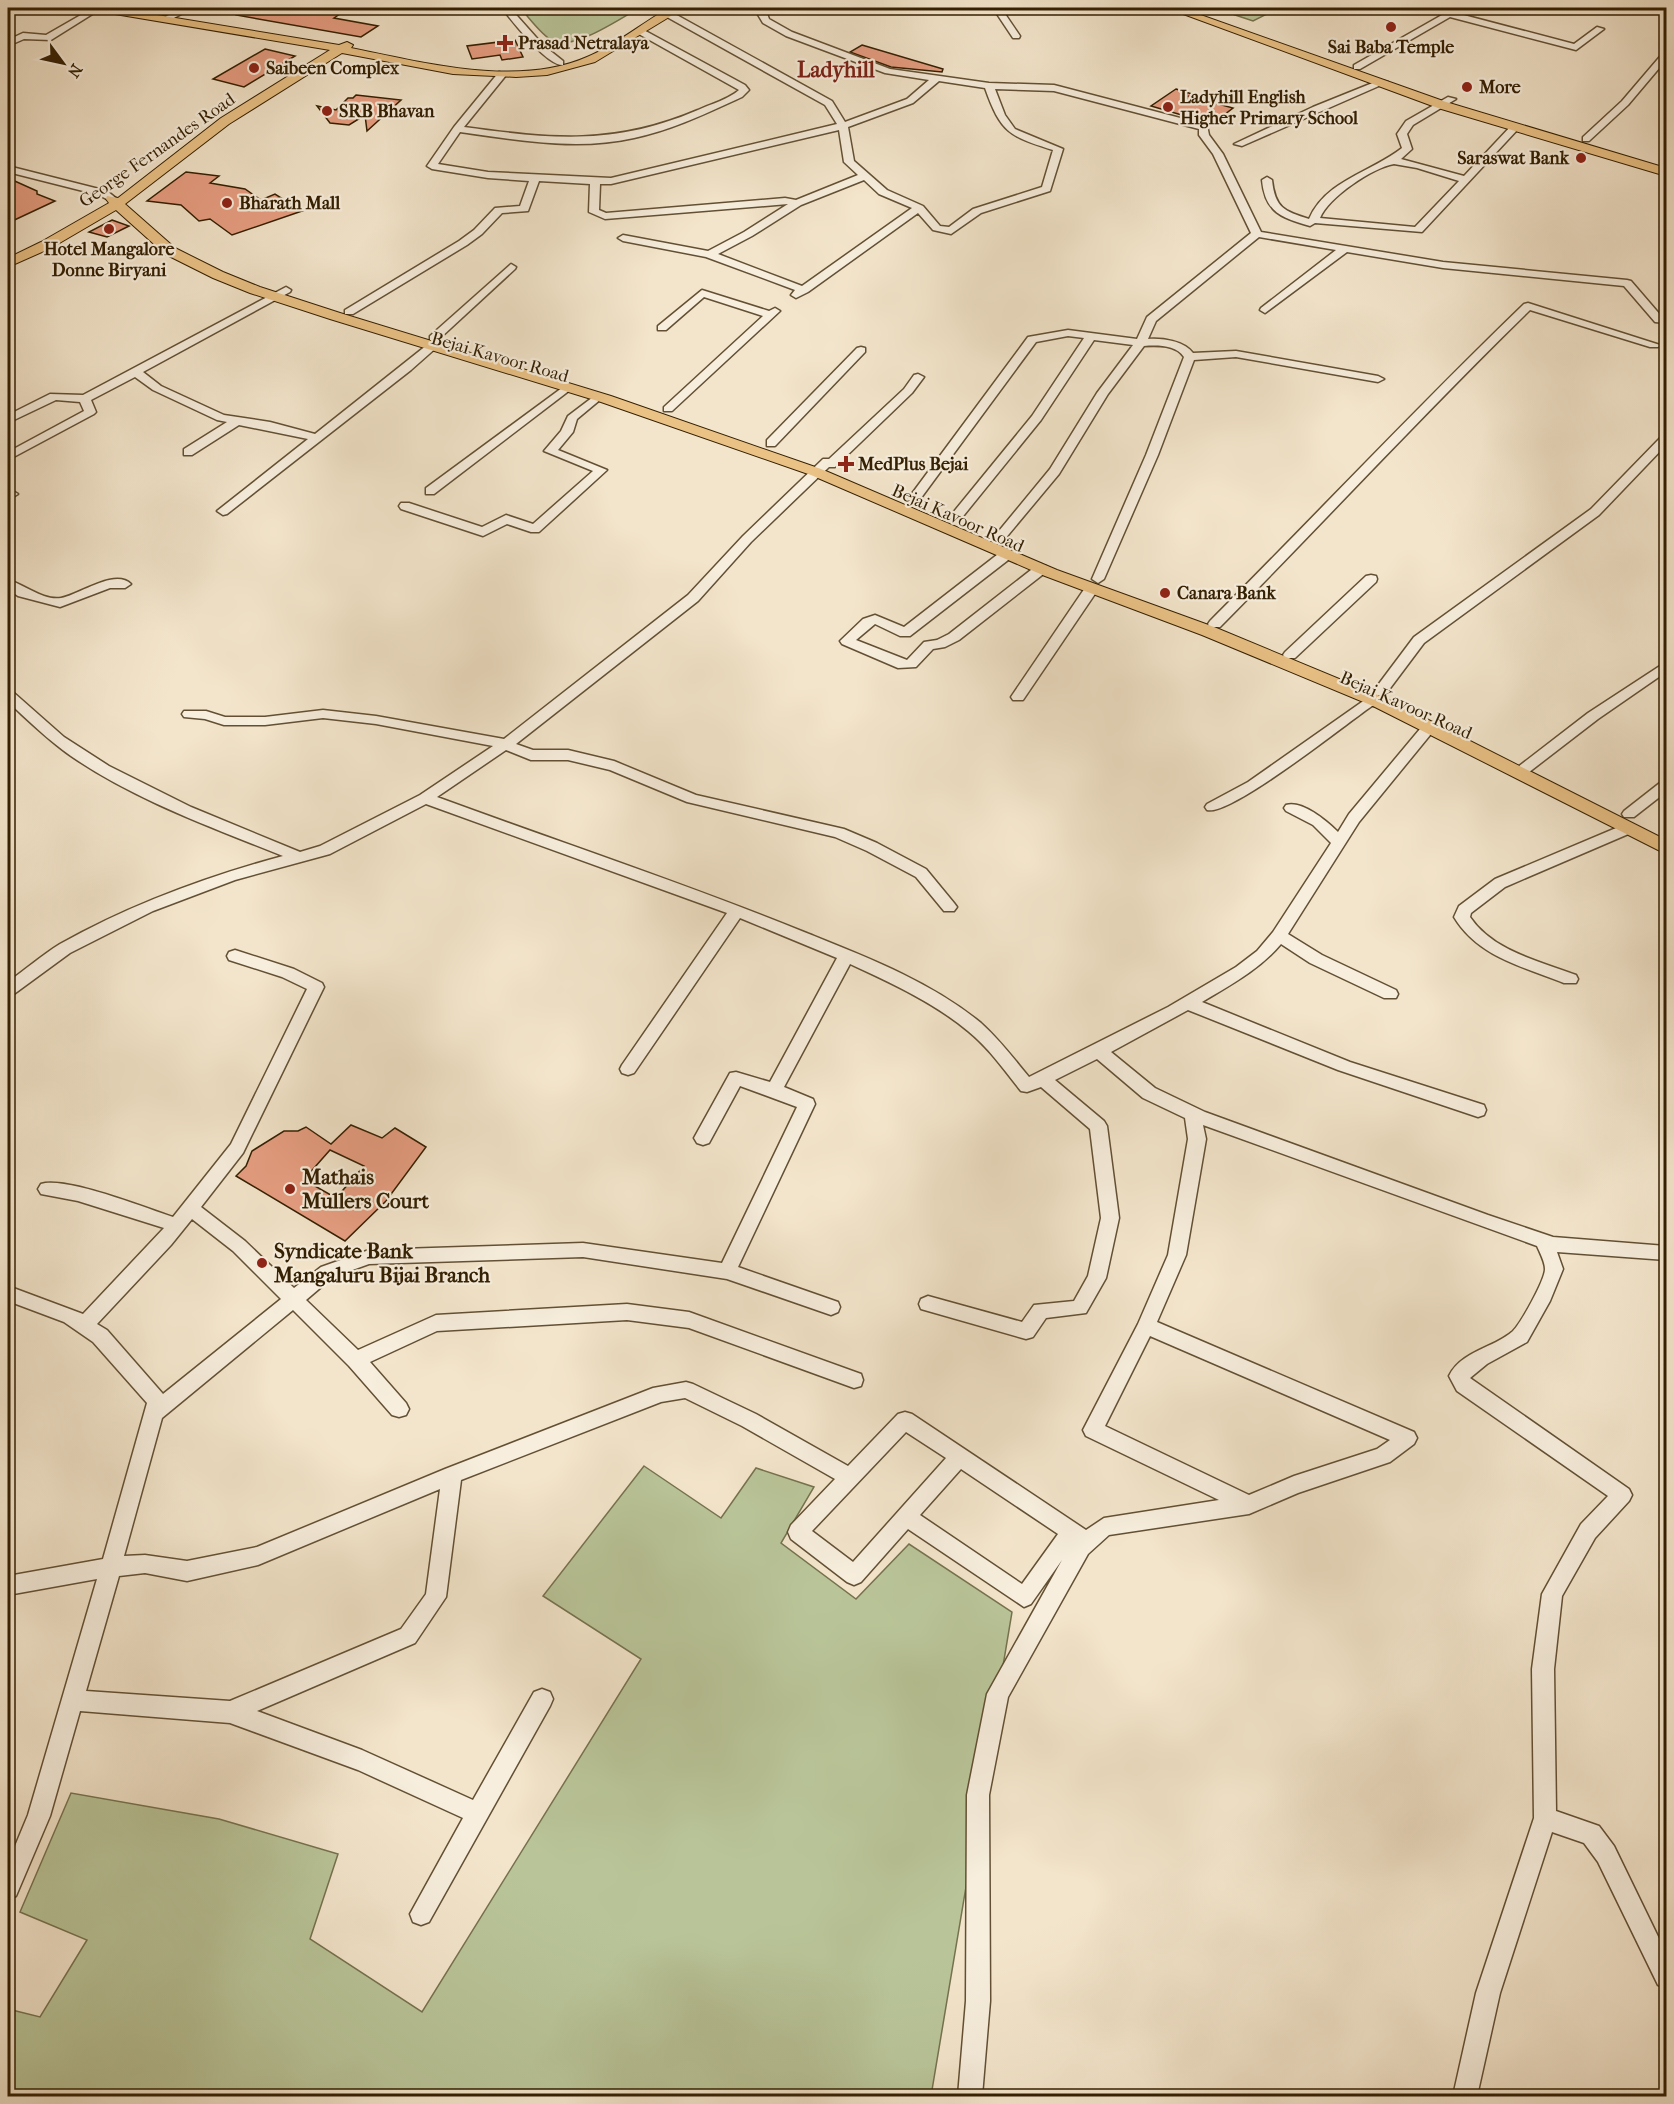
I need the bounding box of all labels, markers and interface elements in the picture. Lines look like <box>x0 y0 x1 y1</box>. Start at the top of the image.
marker: Sai Baba Temple <box>1384 20 1398 34</box>
north arrow <box>33 33 93 93</box>
place label: Prasad Netralaya <box>518 33 649 54</box>
marker: Prasad Netralaya <box>496 34 514 52</box>
place label: Sai Baba Temple <box>1328 37 1454 58</box>
district label: Ladyhill <box>797 57 876 83</box>
place label: Saibeen Complex <box>266 58 400 79</box>
text: N <box>63 61 86 82</box>
marker: Saibeen Complex <box>247 61 261 75</box>
place label: More <box>1478 77 1521 98</box>
marker: More <box>1460 80 1474 94</box>
place label: Ladyhill English Higher Primary School <box>1180 87 1359 129</box>
street label: George Fernandes Road <box>75 89 239 212</box>
marker: Ladyhill English Higher Primary School <box>1161 100 1175 114</box>
place label: SRB Bhavan <box>339 101 435 122</box>
marker: SRB Bhavan <box>320 104 334 118</box>
place label: Saraswat Bank <box>1457 148 1570 169</box>
marker: Saraswat Bank <box>1574 151 1588 165</box>
place label: Bharath Mall <box>239 193 341 214</box>
marker: Bharath Mall <box>220 196 234 210</box>
marker: Hotel Mangalore Donne Biryani <box>102 222 116 236</box>
place label: Hotel Mangalore Donne Biryani <box>44 239 174 281</box>
street label: Bejai Kavoor Road <box>429 328 571 387</box>
place label: MedPlus Bejai <box>857 454 969 475</box>
marker: MedPlus Bejai <box>839 457 853 471</box>
street label: Bejai Kavoor Road <box>889 480 1027 557</box>
place label: Canara Bank <box>1177 583 1277 604</box>
marker: Canara Bank <box>1158 586 1172 600</box>
street label: Bejai Kavoor Road <box>1337 667 1475 744</box>
place label: Mathais Mullers Court <box>301 1165 429 1213</box>
marker: Mathais Mullers Court <box>283 1182 297 1196</box>
place label: Syndicate Bank Mangaluru Bijai Branch <box>273 1239 490 1287</box>
marker: Syndicate Bank Mangaluru Bijai Branch <box>255 1256 269 1270</box>

